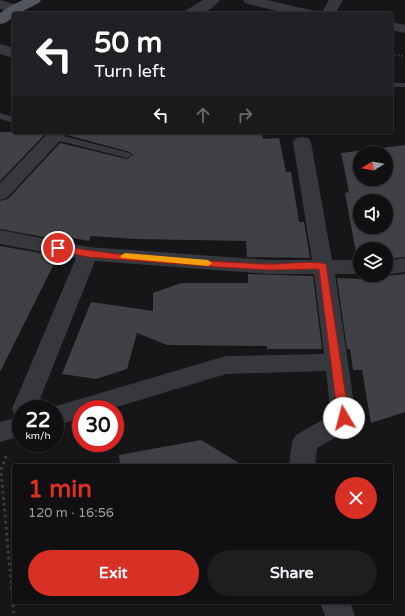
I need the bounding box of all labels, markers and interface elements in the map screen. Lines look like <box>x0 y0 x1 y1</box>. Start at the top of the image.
text: 50 m <box>94 26 162 60</box>
icon: left <box>28 28 80 80</box>
text: Turn left <box>94 60 166 82</box>
icon: left <box>150 104 172 126</box>
icon: ahead <box>192 104 214 126</box>
icon: right <box>234 104 256 126</box>
north arrow <box>353 146 393 186</box>
map controls <box>353 146 393 282</box>
button: sound <box>353 194 393 234</box>
pin <box>41 231 75 265</box>
icon: arrive <box>47 237 69 259</box>
button: layers <box>353 242 393 282</box>
position arrow <box>323 397 365 439</box>
speed limit sign: 30 <box>72 400 124 452</box>
text: 22 <box>25 409 51 433</box>
text: km/h <box>25 430 51 442</box>
text: 1 min <box>28 475 92 504</box>
button: close <box>335 477 377 519</box>
text: 120 m · 16:56 <box>28 505 114 521</box>
button: Exit <box>28 550 199 596</box>
button: Share <box>207 550 377 596</box>

